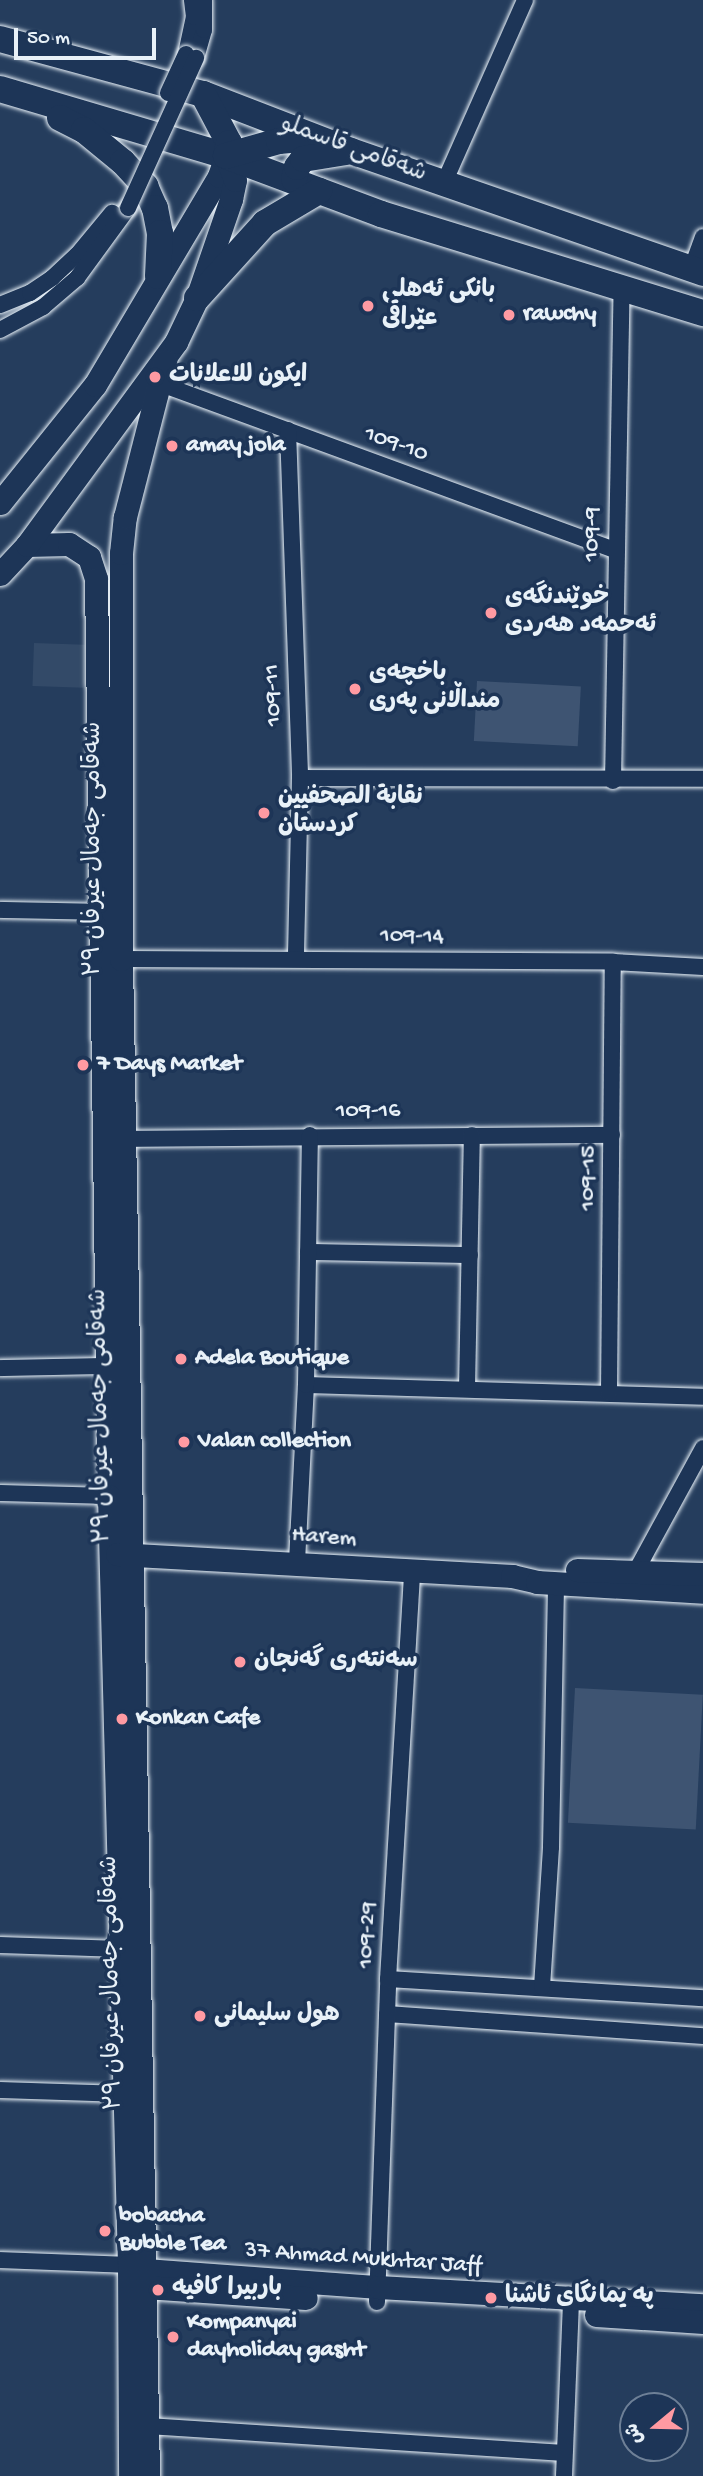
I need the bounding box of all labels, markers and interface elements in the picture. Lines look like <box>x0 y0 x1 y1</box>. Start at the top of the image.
scale bar <box>18 14 159 58</box>
text: 50 m <box>27 27 70 52</box>
street label: شەقامی قاسملو <box>276 110 430 190</box>
place label: بانکی ئەهلی عێراقی <box>382 278 495 334</box>
marker: بانکی ئەهلی عێراقی <box>360 298 376 314</box>
place label: rawchy <box>523 301 596 329</box>
marker: rawchy <box>501 307 517 323</box>
place label: ايكون للاعلانات <box>169 363 307 391</box>
marker: ايكون للاعلانات <box>147 369 163 385</box>
street label: 109-10 <box>360 420 432 470</box>
place label: amay jola <box>186 432 285 460</box>
marker: amay jola <box>164 438 180 454</box>
street label: 109-9 <box>578 506 608 562</box>
place label: خوێندنگەی ئەحمەد هەردی <box>505 585 656 641</box>
marker: خوێندنگەی ئەحمەد هەردی <box>483 605 499 621</box>
place label: باخچەی منداڵانی پەری <box>369 661 500 717</box>
street label: 109-11 <box>259 663 289 727</box>
marker: باخچەی منداڵانی پەری <box>347 681 363 697</box>
street label: شەقامی جەمال عیرفان ٣٩ <box>81 722 109 976</box>
place label: نقابة الصحفیین کردستان <box>278 785 423 841</box>
marker: نقابة الصحفیین کردستان <box>256 805 272 821</box>
street label: 109-14 <box>380 922 444 952</box>
place label: 7 Days Market <box>97 1051 242 1079</box>
marker: 7 Days Market <box>75 1057 91 1073</box>
street label: 109-16 <box>336 1098 400 1126</box>
street label: 109-15 <box>574 1145 604 1211</box>
street label: شەقامی جەمال عیرفان ٣٩ <box>85 1288 119 1544</box>
place label: Adela Boutique <box>195 1345 349 1373</box>
marker: Adela Boutique <box>173 1351 189 1367</box>
place label: Valan collection <box>198 1428 351 1456</box>
marker: Valan collection <box>176 1434 192 1450</box>
street label: Harem <box>291 1521 357 1555</box>
place label: سەنتەری گەنجان <box>254 1648 418 1676</box>
marker: سەنتەری گەنجان <box>232 1654 248 1670</box>
place label: Konkan Cafe <box>136 1705 260 1733</box>
marker: Konkan Cafe <box>114 1711 130 1727</box>
street label: شەقامی جەمال عیرفان ٣٩ <box>96 1855 130 2111</box>
street label: 109-29 <box>352 1901 384 1969</box>
place label: هول سليمانى <box>214 2002 340 2030</box>
marker: هول سليمانى <box>192 2008 208 2024</box>
place label: bobacha Bubble Tea <box>119 2203 226 2259</box>
marker: bobacha Bubble Tea <box>97 2223 113 2239</box>
street label: 37 Ahmad Mukhtar Jaff <box>244 2236 482 2282</box>
place label: باربيرا كافيه <box>172 2276 282 2304</box>
marker: باربيرا كافيه <box>150 2282 166 2298</box>
place label: په یمانگای ئاشنا <box>505 2284 654 2312</box>
marker: په یمانگای ئاشنا <box>483 2290 499 2306</box>
place label: Kompanyai dayholiday gasht <box>187 2309 365 2365</box>
marker: Kompanyai dayholiday gasht <box>165 2329 181 2345</box>
north arrow <box>619 2392 689 2462</box>
text: ش <box>621 2420 650 2447</box>

